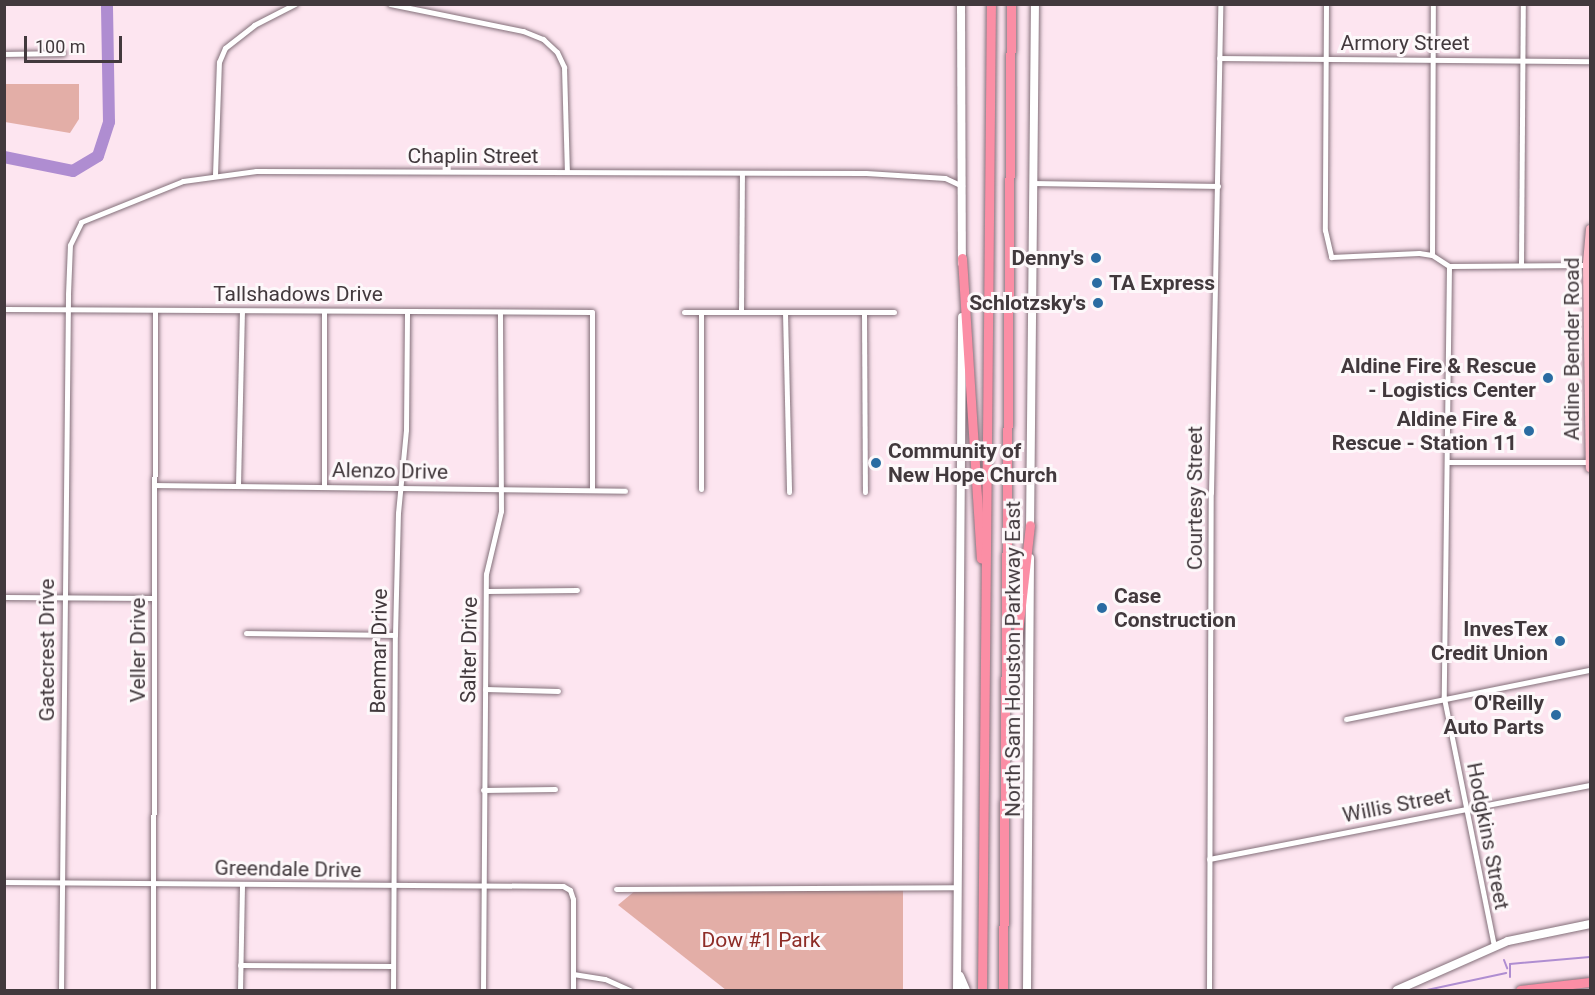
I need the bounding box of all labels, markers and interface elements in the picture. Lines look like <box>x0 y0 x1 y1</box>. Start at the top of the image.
scale bar <box>27 24 124 62</box>
street label: Armory Street <box>1340 30 1470 56</box>
text: 100 m <box>35 36 86 57</box>
street label: Chaplin Street <box>408 143 538 169</box>
place label: Denny's <box>1011 245 1084 271</box>
marker: Denny's <box>1089 251 1103 265</box>
street label: Aldine Bender Road <box>1559 257 1585 441</box>
place label: TA Express <box>1109 270 1215 296</box>
marker: TA Express <box>1090 276 1104 290</box>
street label: Tallshadows Drive <box>213 281 383 307</box>
place label: Schlotzsky's <box>969 290 1086 316</box>
marker: Schlotzsky's <box>1091 296 1105 310</box>
place label: Aldine Fire & Rescue - Logistics Center <box>1341 353 1536 403</box>
marker: Aldine Fire & Rescue - Logistics Center <box>1541 371 1555 385</box>
place label: Aldine Fire & Rescue - Station 11 <box>1332 406 1517 456</box>
marker: Aldine Fire & Rescue - Station 11 <box>1522 424 1536 438</box>
street label: Courtesy Street <box>1182 426 1208 570</box>
place label: Community of New Hope Church <box>888 438 1057 488</box>
marker: Community of New Hope Church <box>869 456 883 470</box>
street label: Alenzo Drive <box>332 457 448 485</box>
street label: North Sam Houston Parkway East <box>1000 501 1026 817</box>
street label: Gatecrest Drive <box>34 579 60 721</box>
place label: Case Construction <box>1114 583 1236 633</box>
street label: Benmar Drive <box>365 588 393 714</box>
street label: Salter Drive <box>455 597 483 703</box>
street label: Veller Drive <box>125 598 151 702</box>
marker: Case Construction <box>1095 601 1109 615</box>
place label: InvesTex Credit Union <box>1431 616 1548 666</box>
marker: InvesTex Credit Union <box>1553 634 1567 648</box>
place label: O'Reilly Auto Parts <box>1444 690 1544 740</box>
marker: O'Reilly Auto Parts <box>1549 708 1563 722</box>
street label: Hodgkins Street <box>1461 760 1515 912</box>
street label: Willis Street <box>1340 782 1454 828</box>
street label: Greendale Drive <box>214 855 362 883</box>
park label: Dow #1 Park <box>701 927 821 953</box>

